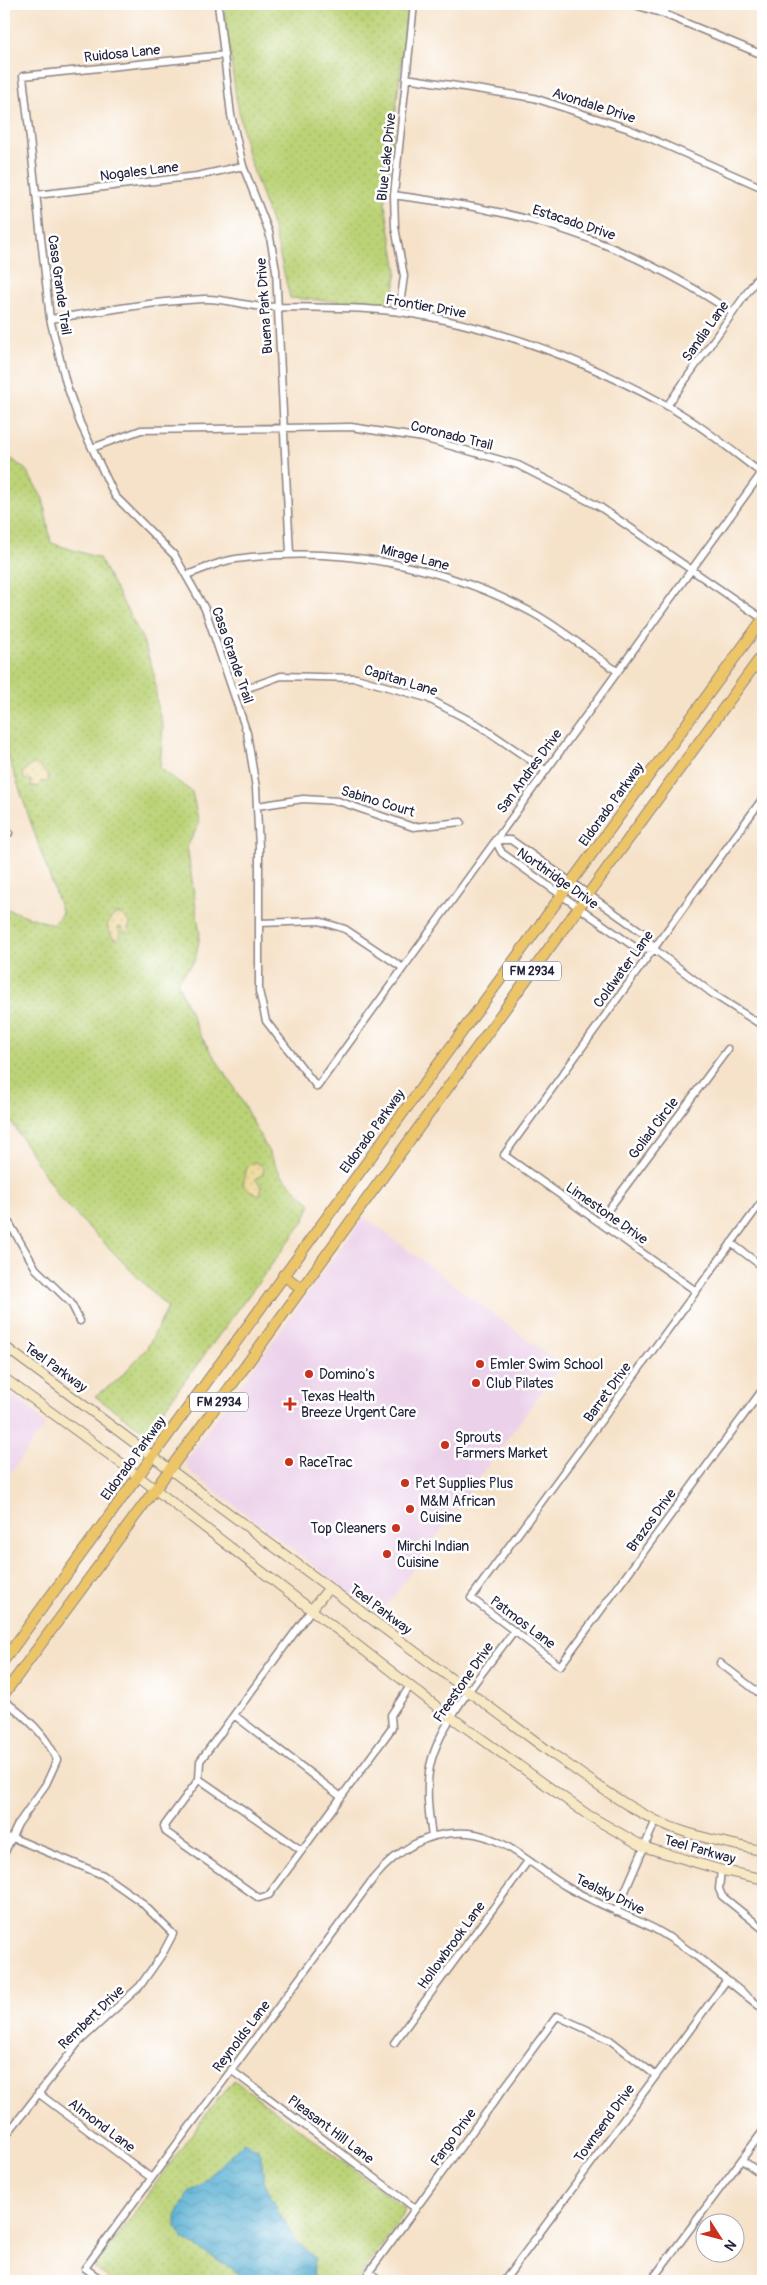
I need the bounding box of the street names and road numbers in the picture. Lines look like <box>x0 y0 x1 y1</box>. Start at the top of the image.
street label: Ruidosa Lane <box>83 41 161 66</box>
street label: Avondale Drive <box>550 84 638 127</box>
street label: Blue Lake Drive <box>373 112 400 202</box>
street label: Nogales Lane <box>99 158 179 185</box>
street label: Estacado Drive <box>530 201 618 244</box>
street label: Casa Grande Trail <box>44 234 75 336</box>
street label: Buena Park Drive <box>253 257 276 355</box>
street label: Frontier Drive <box>384 291 467 322</box>
street label: Sandia Lane <box>678 298 732 365</box>
street label: Coronado Trail <box>409 417 495 454</box>
street label: Mirage Lane <box>379 541 451 574</box>
street label: Casa Grande Trail <box>208 605 257 706</box>
street label: Capitan Lane <box>362 661 440 700</box>
street label: San Andres Drive <box>493 726 566 817</box>
street label: Eldorado Parkway <box>575 759 648 850</box>
street label: Sabino Court <box>339 782 417 821</box>
street label: Northridge Drive <box>514 844 602 913</box>
street label: Coldwater Lane <box>590 927 657 1011</box>
road number: FM 2934 <box>503 961 561 980</box>
street label: Eldorado Parkway <box>336 1086 409 1177</box>
street label: Goliad Circle <box>625 1094 682 1162</box>
street label: Limestone Drive <box>562 1179 651 1248</box>
street label: Teel Parkway <box>21 1339 90 1396</box>
street label: Barret Drive <box>580 1359 635 1425</box>
road number: FM 2934 <box>190 1392 248 1411</box>
street label: Eldorado Parkway <box>97 1413 170 1504</box>
street label: Brazos Drive <box>623 1486 680 1555</box>
street label: Teel Parkway <box>346 1580 415 1638</box>
street label: Patmos Lane <box>487 1592 559 1652</box>
street label: Freestone Drive <box>429 1639 497 1726</box>
street label: Teel Parkway <box>662 1831 738 1868</box>
street label: Tealsky Drive <box>572 1870 647 1918</box>
street label: Hollowbrook Lane <box>414 1898 489 1992</box>
street label: Rembert Drive <box>55 1982 128 2053</box>
street label: Reynolds Lane <box>209 1997 274 2075</box>
street label: Townsend Drive <box>570 2081 638 2166</box>
street label: Pleasant Hill Lane <box>284 2092 377 2167</box>
street label: Almond Lane <box>65 2095 138 2156</box>
street label: Fargo Drive <box>427 2105 480 2169</box>

